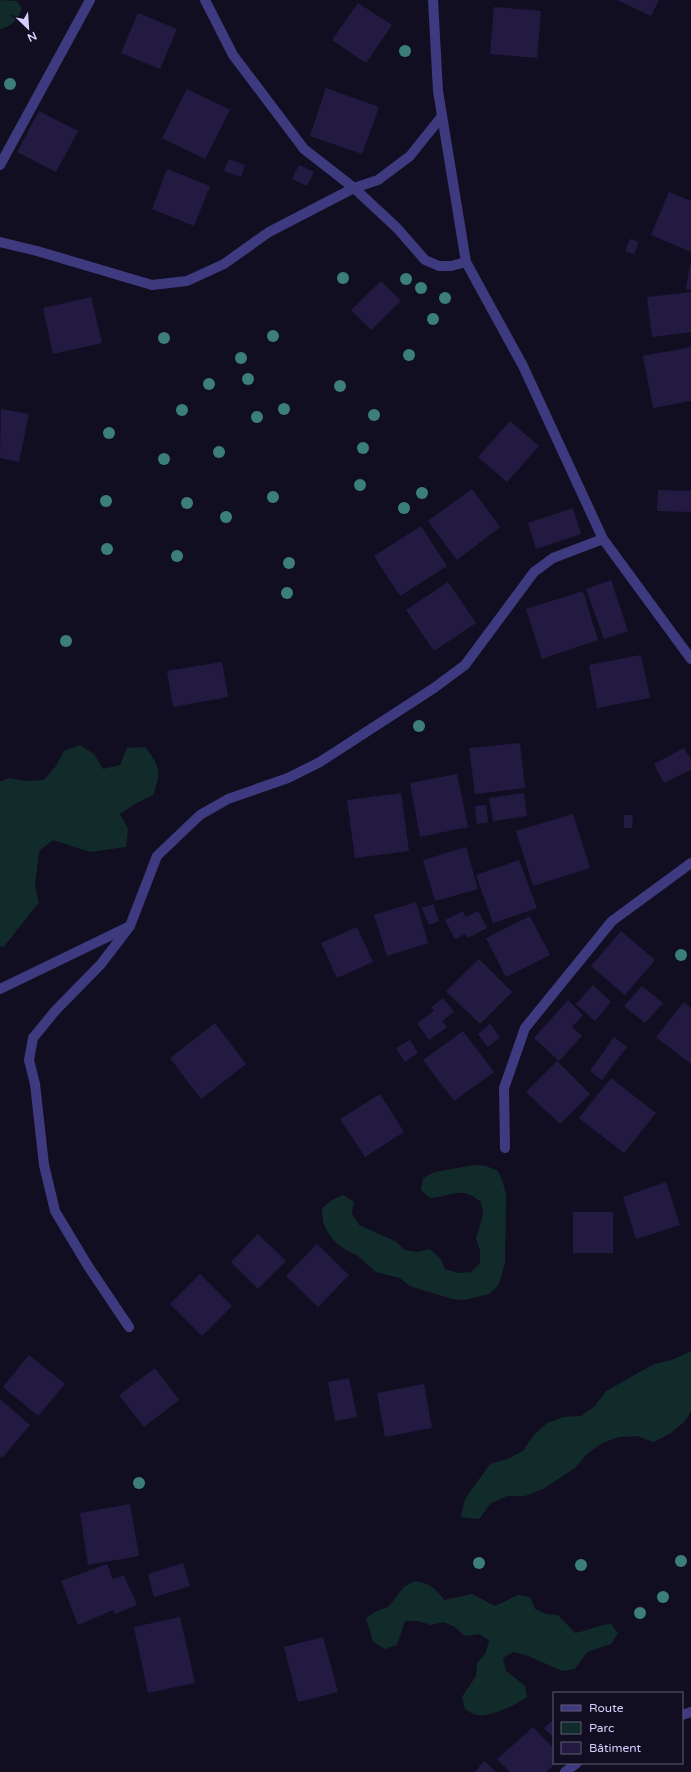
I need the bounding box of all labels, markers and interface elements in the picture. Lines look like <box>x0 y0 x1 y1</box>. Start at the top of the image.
north arrow <box>8 8 48 48</box>
text: N <box>25 29 39 44</box>
legend <box>553 1692 683 1764</box>
text: Route <box>589 1701 624 1715</box>
text: Parc <box>589 1721 614 1735</box>
text: Bâtiment <box>589 1741 641 1755</box>

